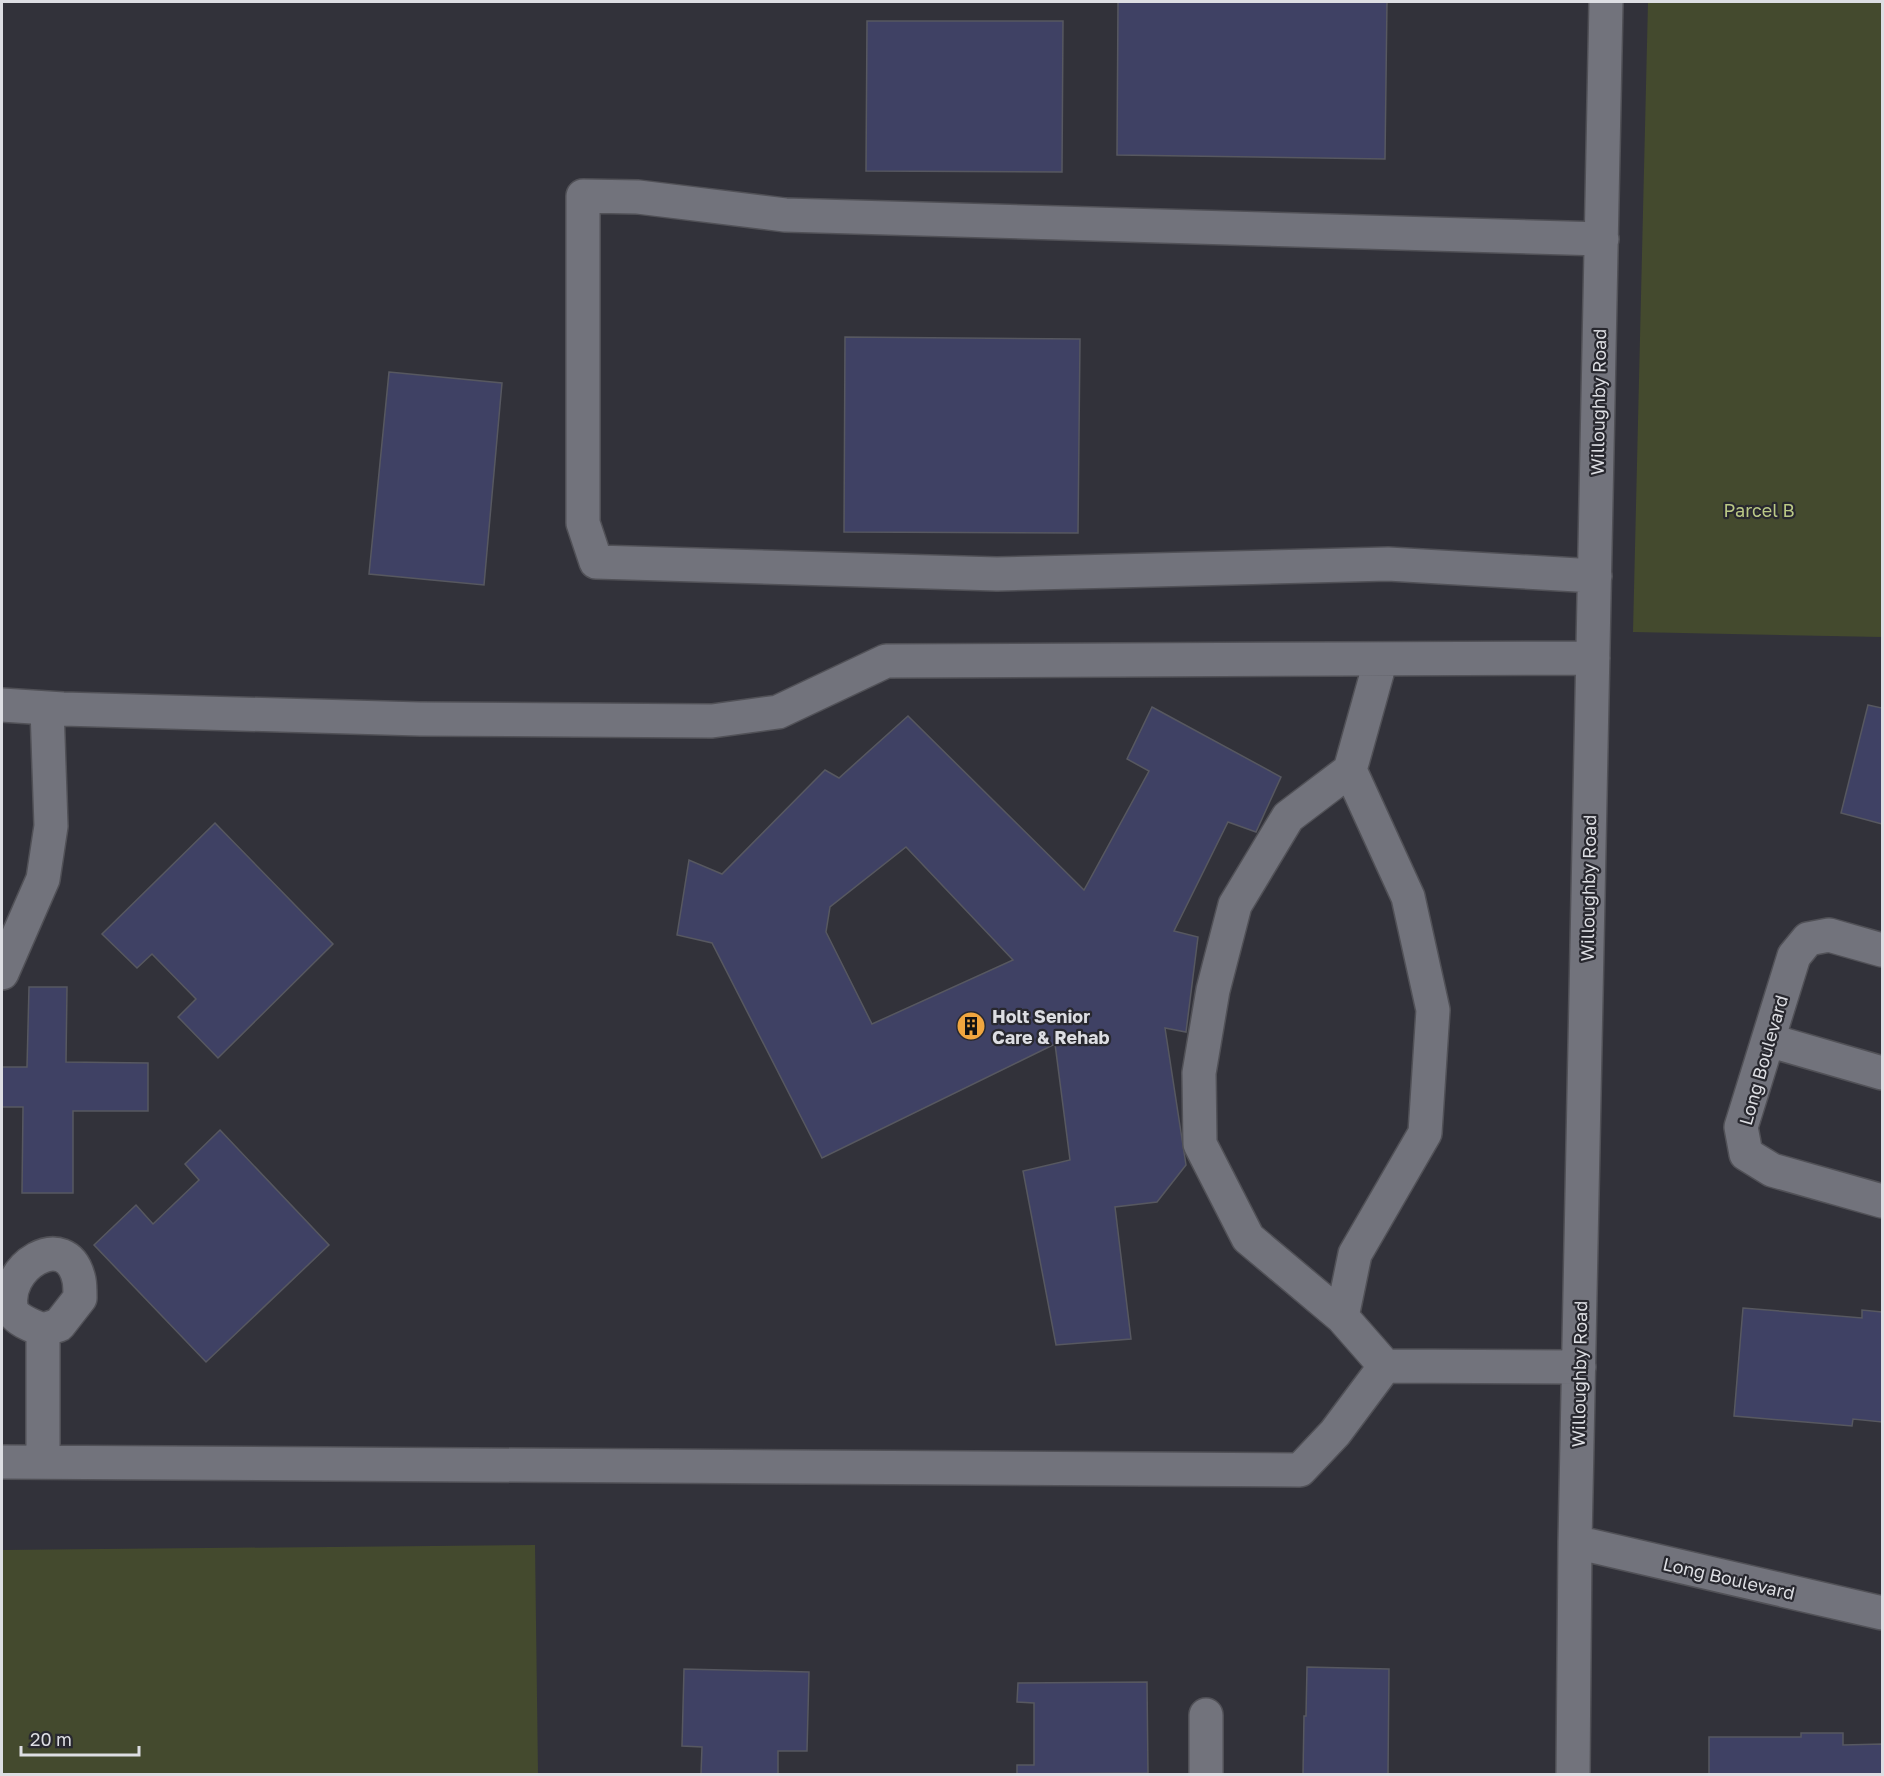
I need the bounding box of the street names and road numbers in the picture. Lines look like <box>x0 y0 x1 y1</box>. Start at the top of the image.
street label: Willoughby Road <box>1586 328 1610 476</box>
street label: Willoughby Road <box>1576 814 1600 962</box>
street label: Long Boulevard <box>1734 992 1792 1128</box>
street label: Willoughby Road <box>1567 1300 1591 1448</box>
street label: Long Boulevard <box>1661 1552 1797 1604</box>

